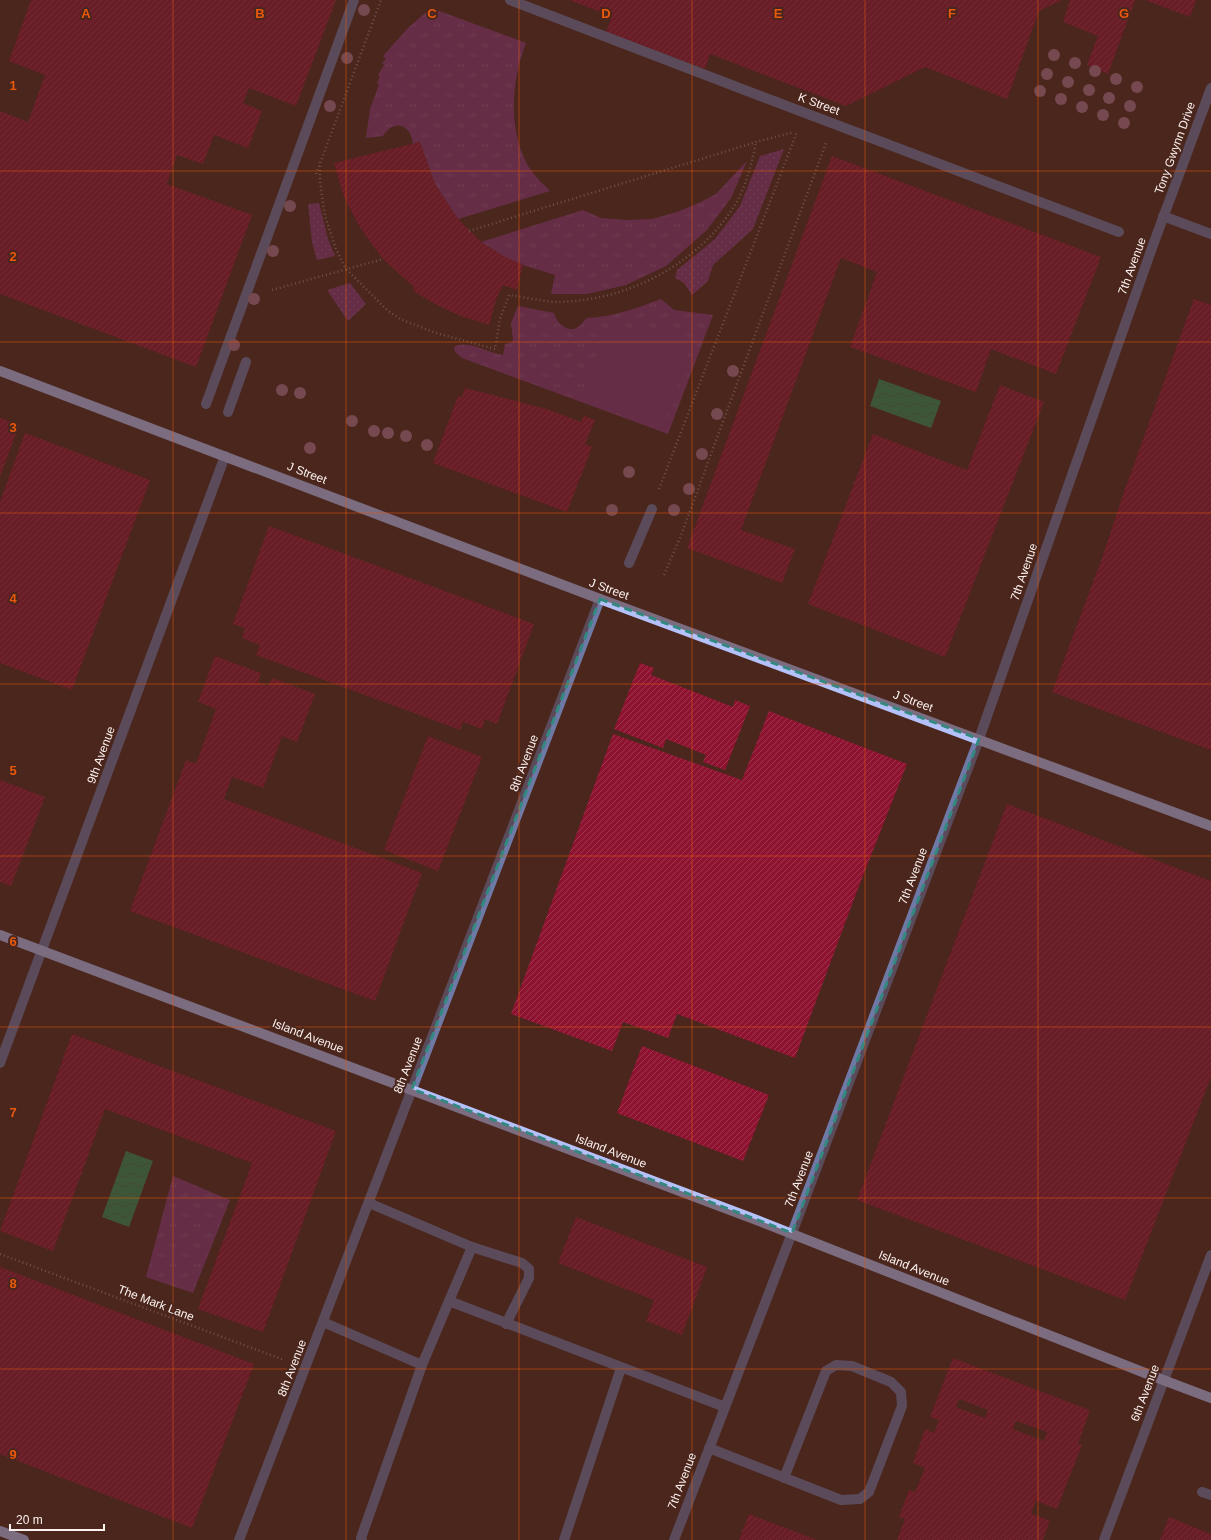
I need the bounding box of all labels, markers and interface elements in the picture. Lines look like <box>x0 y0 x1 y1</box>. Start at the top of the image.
text: A <box>81 6 91 21</box>
text: B <box>255 6 265 21</box>
text: C <box>427 6 437 21</box>
text: D <box>601 6 611 21</box>
text: E <box>774 6 783 21</box>
text: F <box>948 6 956 21</box>
text: G <box>1119 6 1129 21</box>
text: 1 <box>9 78 17 93</box>
street label: K Street <box>796 90 842 118</box>
street label: Tony Gwynn Drive <box>1152 100 1198 196</box>
street label: 7th Avenue <box>1115 235 1149 297</box>
text: 2 <box>9 249 17 264</box>
text: 3 <box>9 420 17 435</box>
street label: J Street <box>285 459 329 487</box>
street label: 7th Avenue <box>1008 541 1040 603</box>
street label: J Street <box>587 575 631 603</box>
text: 4 <box>9 591 17 606</box>
street label: J Street <box>891 687 935 715</box>
street label: 9th Avenue <box>84 724 118 786</box>
street label: 8th Avenue <box>507 732 541 793</box>
text: 5 <box>9 763 17 778</box>
street label: 7th Avenue <box>896 845 930 906</box>
text: 6 <box>9 934 17 949</box>
street label: Island Avenue <box>270 1016 346 1056</box>
street label: 8th Avenue <box>391 1034 425 1095</box>
text: 7 <box>9 1105 17 1120</box>
street label: Island Avenue <box>573 1131 649 1171</box>
street label: 7th Avenue <box>782 1148 816 1209</box>
street label: Island Avenue <box>877 1247 952 1289</box>
text: 8 <box>9 1276 17 1291</box>
street label: The Mark Lane <box>116 1282 196 1324</box>
street label: 8th Avenue <box>275 1337 309 1398</box>
street label: 6th Avenue <box>1128 1362 1162 1423</box>
text: 9 <box>9 1447 17 1462</box>
street label: 7th Avenue <box>665 1450 699 1511</box>
scale bar <box>10 1506 104 1532</box>
text: 20 m <box>16 1513 43 1527</box>

